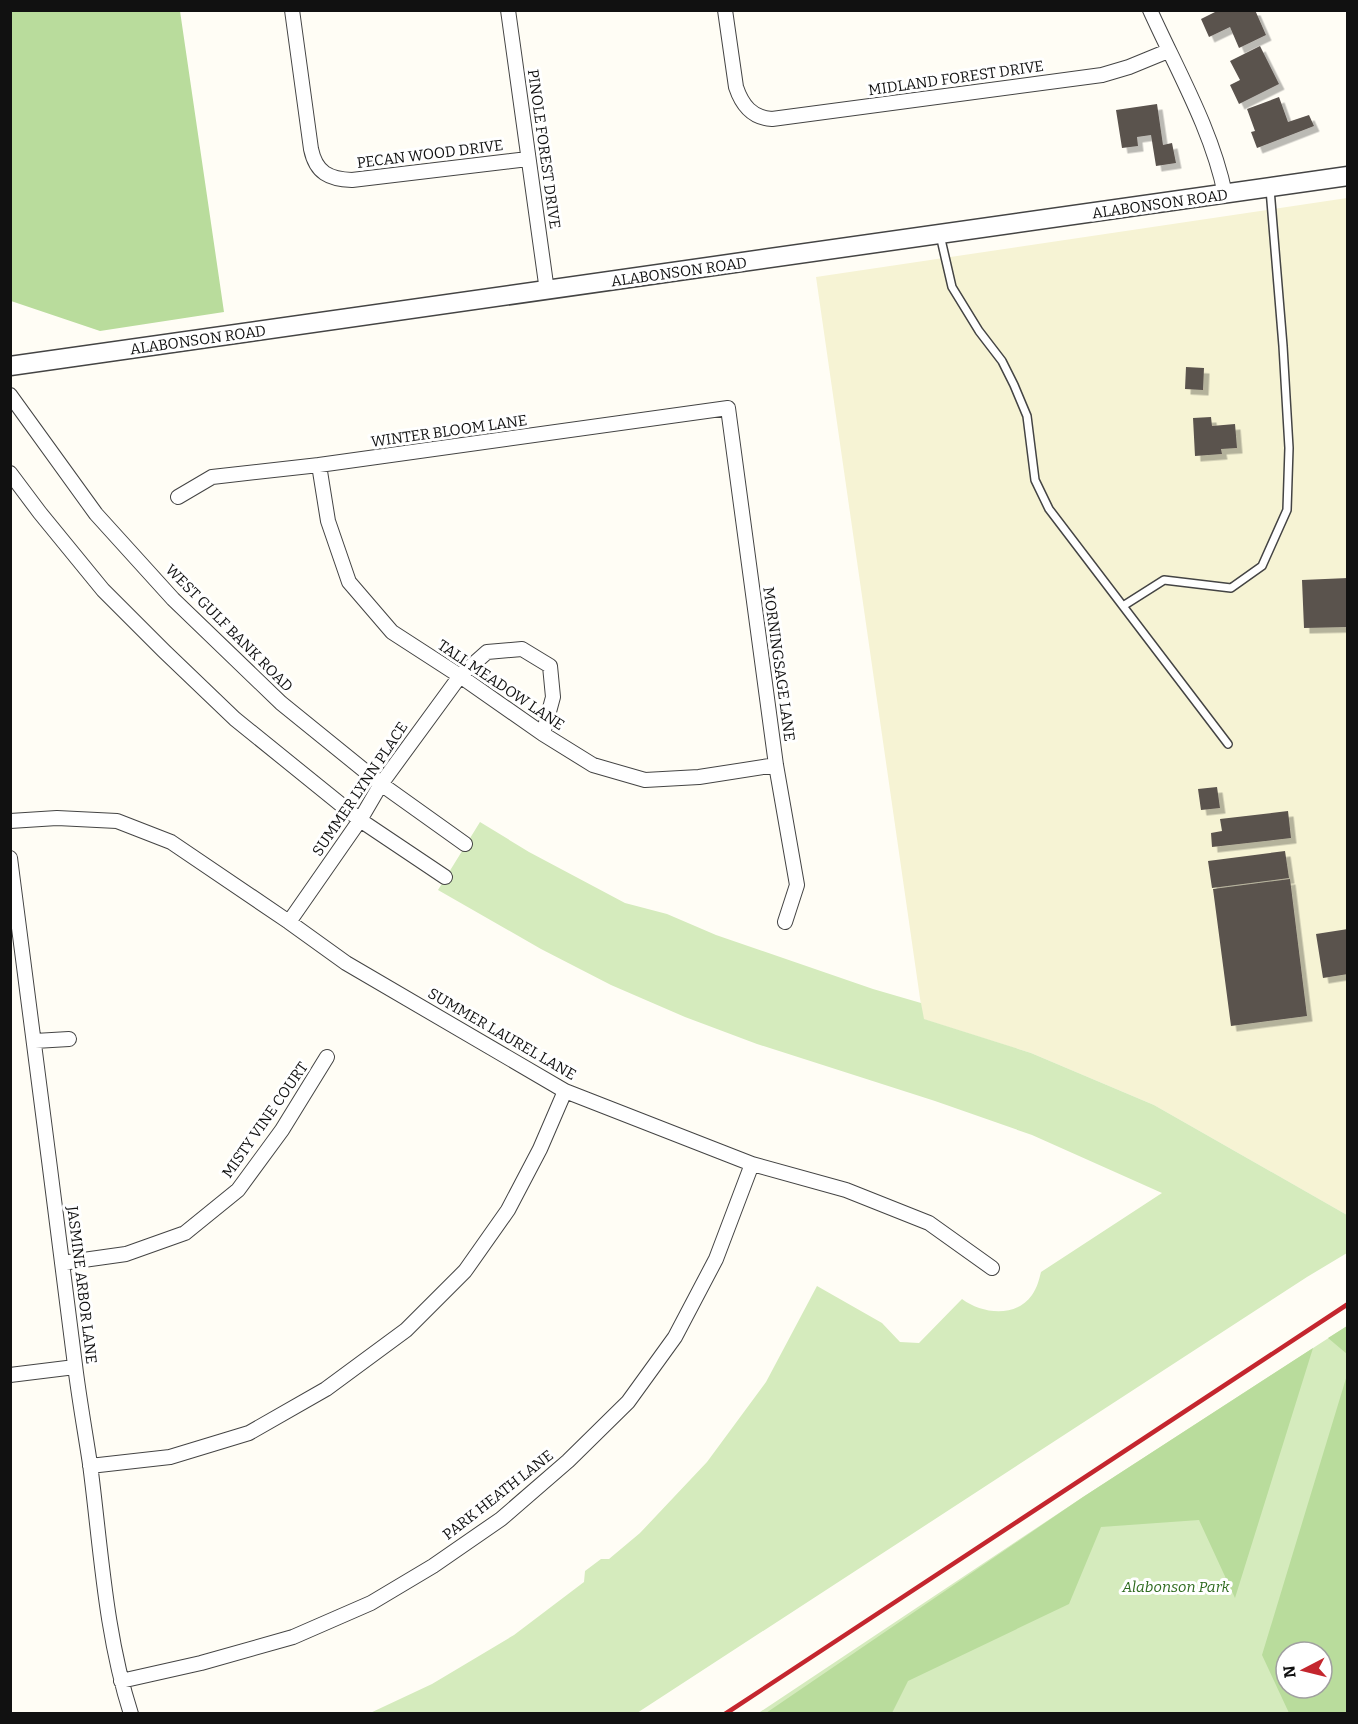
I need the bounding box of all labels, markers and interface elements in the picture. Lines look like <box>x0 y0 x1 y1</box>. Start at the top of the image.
street label: MIDLAND FOREST DRIVE <box>867 57 1045 99</box>
street label: PINOLE FOREST DRIVE <box>524 68 564 230</box>
street label: PECAN WOOD DRIVE <box>356 136 504 172</box>
street label: ALABONSON ROAD <box>1091 186 1229 222</box>
street label: ALABONSON ROAD <box>610 254 748 290</box>
street label: ALABONSON ROAD <box>129 322 267 358</box>
street label: WINTER BLOOM LANE <box>370 411 528 451</box>
street label: WEST GULF BANK ROAD <box>162 561 296 695</box>
street label: MORNINGSAGE LANE <box>759 585 799 743</box>
street label: TALL MEADOW LANE <box>434 636 568 734</box>
street label: SUMMER LYNN PLACE <box>308 719 412 859</box>
street label: SUMMER LAUREL LANE <box>425 984 579 1084</box>
street label: MISTY VINE COURT <box>218 1058 312 1181</box>
street label: JASMINE ARBOR LANE <box>63 1204 101 1365</box>
street label: PARK HEATH LANE <box>439 1446 557 1544</box>
park label: Alabonson Park <box>1121 1578 1231 1596</box>
north arrow <box>1274 1640 1334 1700</box>
text: N <box>1279 1664 1300 1679</box>

